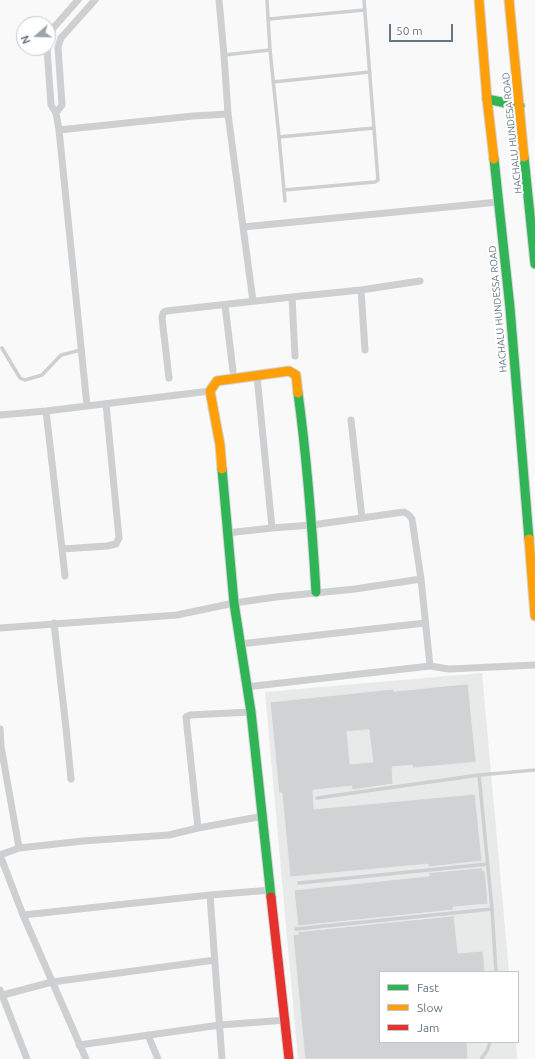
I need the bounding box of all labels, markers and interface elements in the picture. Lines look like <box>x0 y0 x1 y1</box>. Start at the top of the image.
north arrow <box>16 16 56 56</box>
scale bar <box>391 16 455 42</box>
text: 50 m <box>396 24 423 37</box>
text: N <box>19 34 33 46</box>
street label: HACHALU HUNDESA ROAD <box>500 72 524 194</box>
street label: HACHALU HUNDESSA ROAD <box>486 245 510 373</box>
legend <box>379 971 519 1043</box>
text: Fast <box>417 981 439 994</box>
text: Slow <box>417 1001 443 1014</box>
text: Jam <box>417 1021 439 1034</box>

